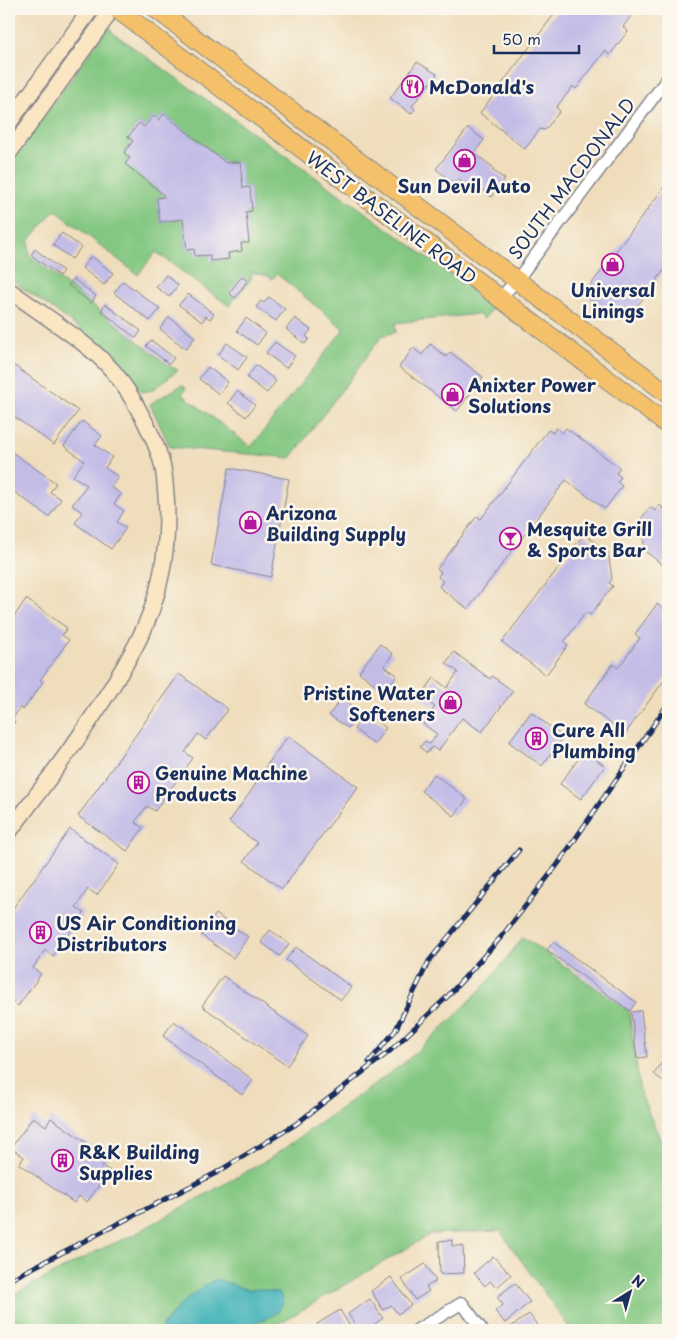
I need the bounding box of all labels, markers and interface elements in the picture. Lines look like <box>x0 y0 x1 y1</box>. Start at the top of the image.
scale bar <box>494 22 580 54</box>
text: 50 m <box>502 27 541 50</box>
place label: McDonald's <box>429 73 535 100</box>
restaurant icon: McDonald's <box>401 74 425 98</box>
street label: SOUTH MACDONALD <box>501 91 641 265</box>
street label: WEST BASELINE ROAD <box>301 144 483 290</box>
shop icon: Sun Devil Auto <box>452 148 476 172</box>
place label: Sun Devil Auto <box>398 172 531 199</box>
shop icon: Universal Linings <box>601 252 625 276</box>
place label: Universal Linings <box>571 276 655 324</box>
place label: Anixter Power Solutions <box>467 371 597 419</box>
shop icon: Anixter Power Solutions <box>440 382 464 406</box>
place label: Arizona Building Supply <box>265 499 406 547</box>
shop icon: Arizona Building Supply <box>238 510 262 534</box>
place label: Mesquite Grill & Sports Bar <box>527 515 652 563</box>
bar icon: Mesquite Grill & Sports Bar <box>499 526 523 550</box>
place label: Pristine Water Softeners <box>303 679 436 727</box>
shop icon: Pristine Water Softeners <box>439 690 463 714</box>
place label: Cure All Plumbing <box>552 716 636 764</box>
building icon: Cure All Plumbing <box>524 727 548 751</box>
place label: Genuine Machine Products <box>155 759 308 807</box>
building icon: Genuine Machine Products <box>127 770 151 794</box>
place label: US Air Conditioning Distributors <box>56 909 236 957</box>
building icon: US Air Conditioning Distributors <box>28 920 52 944</box>
place label: R&K Building Supplies <box>79 1138 199 1186</box>
building icon: R&K Building Supplies <box>51 1149 75 1173</box>
north arrow <box>604 1266 654 1316</box>
text: N <box>627 1269 649 1293</box>

